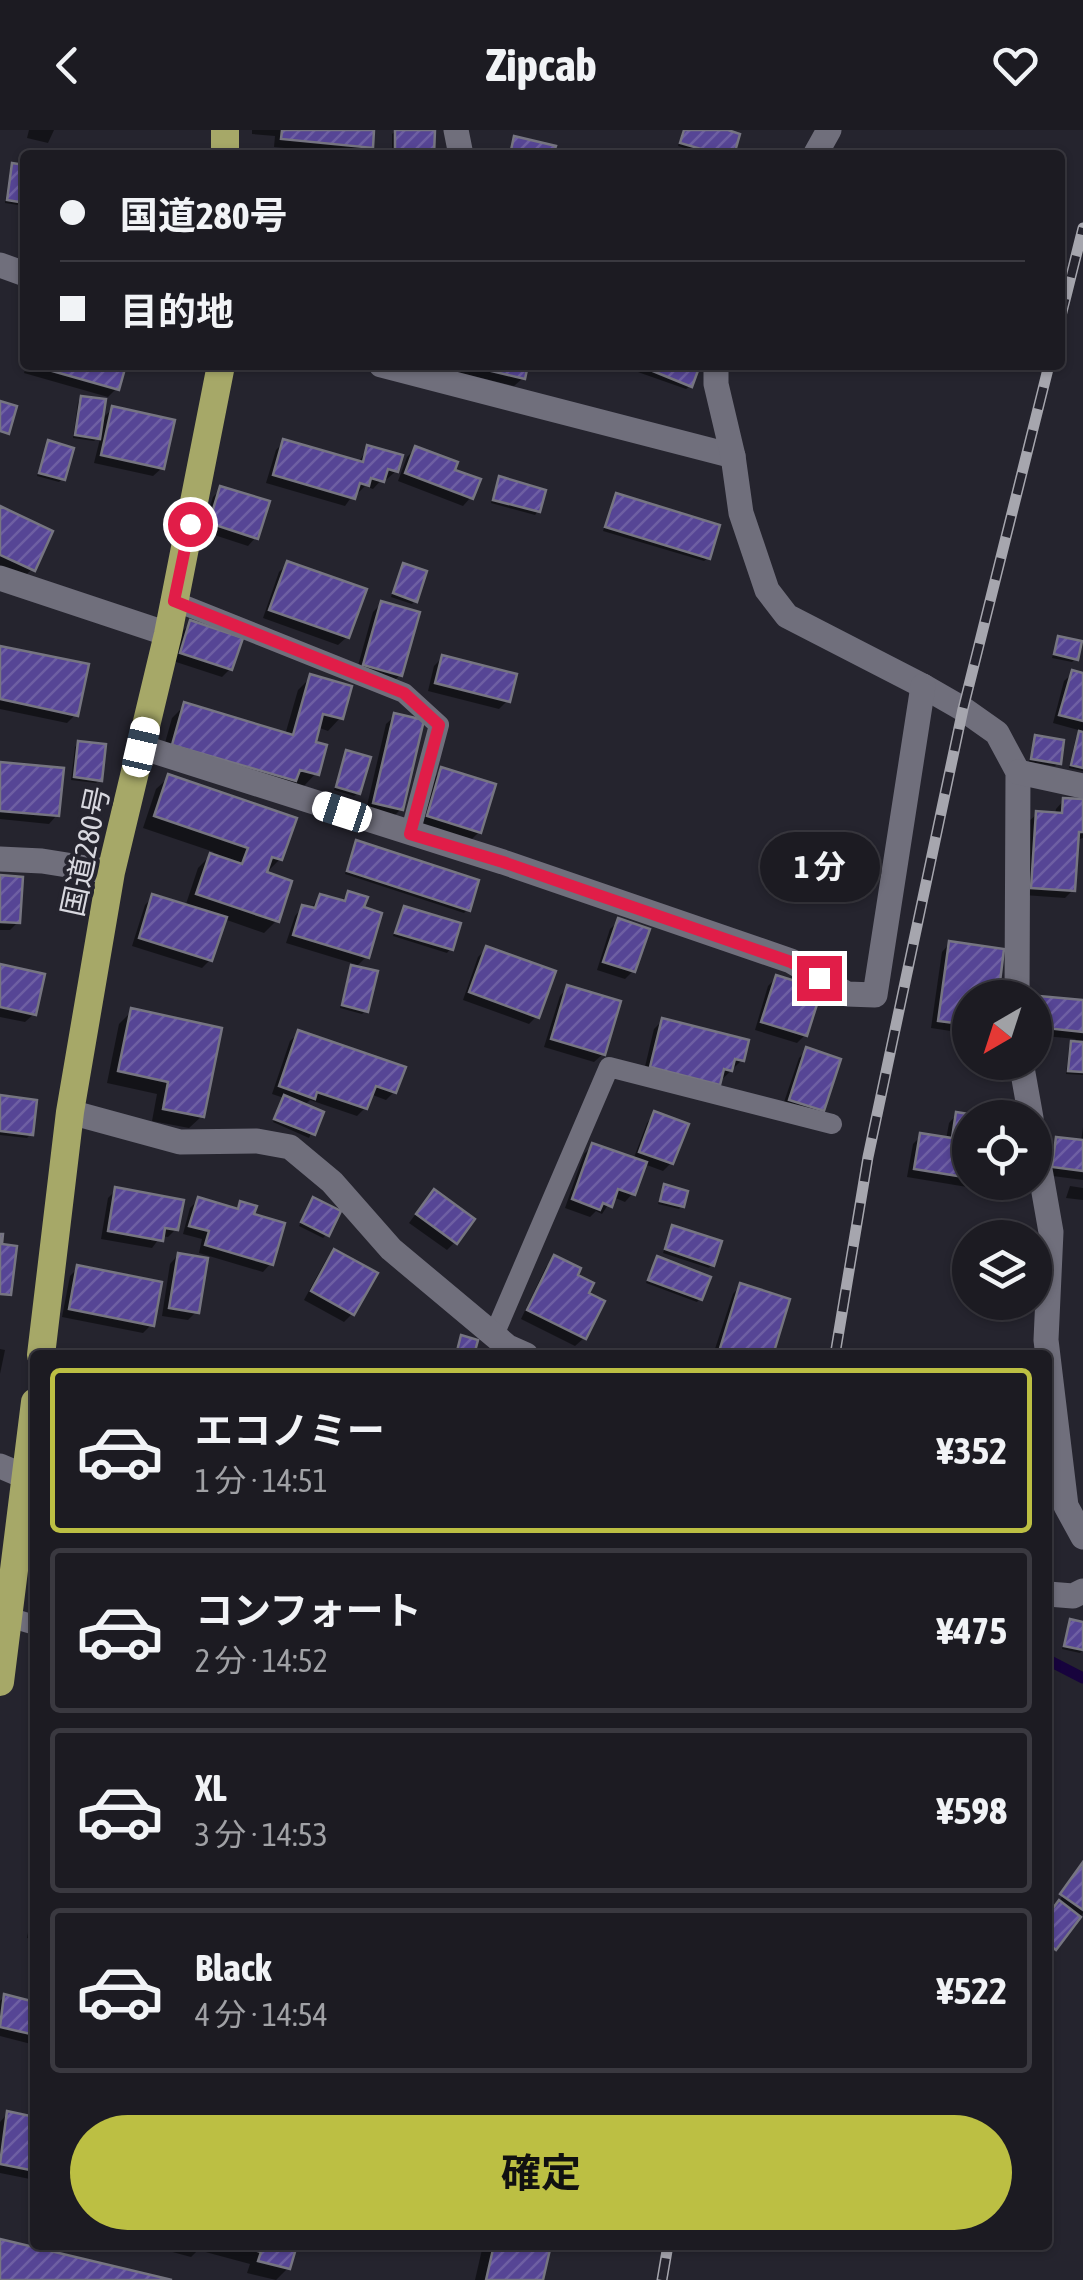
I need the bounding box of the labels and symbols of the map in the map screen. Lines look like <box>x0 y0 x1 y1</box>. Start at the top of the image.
route start <box>168 502 213 547</box>
car <box>120 714 162 780</box>
street label: 国道280号 <box>55 783 115 919</box>
car <box>309 788 375 836</box>
callout: 1 分 <box>759 833 879 903</box>
route end <box>797 956 842 1001</box>
north arrow <box>952 980 1052 1080</box>

